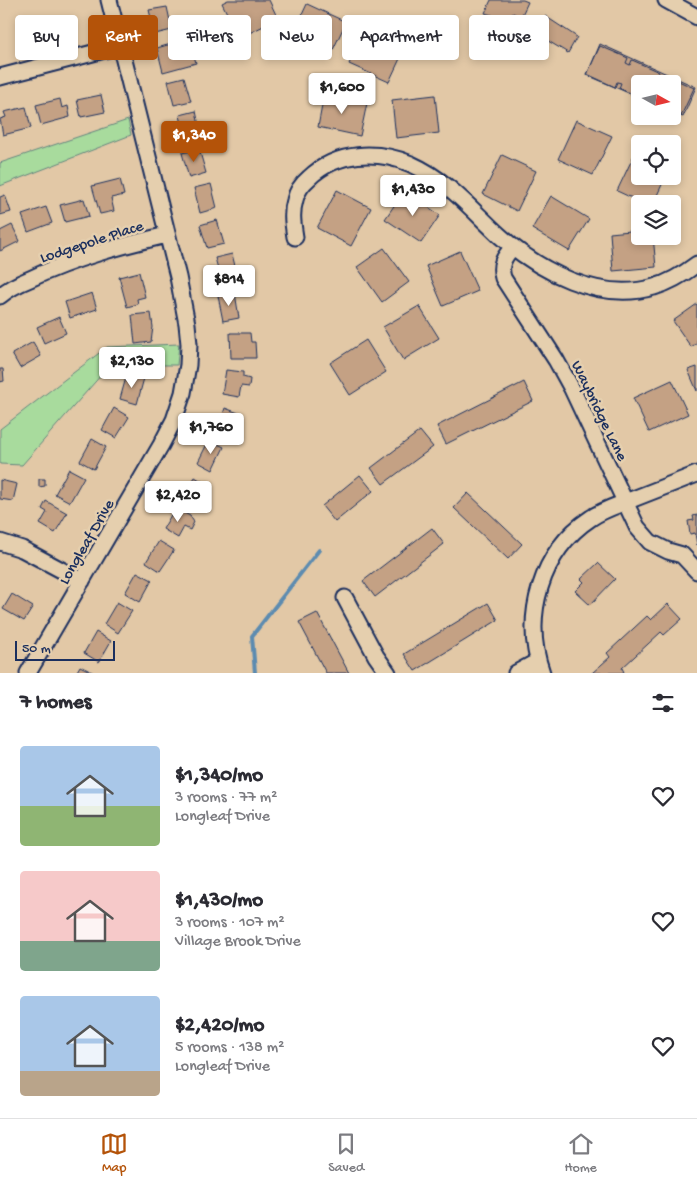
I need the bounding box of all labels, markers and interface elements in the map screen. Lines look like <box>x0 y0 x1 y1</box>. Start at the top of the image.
chip: Buy <box>15 15 78 60</box>
chip: Rent <box>88 15 158 60</box>
chip: Filters <box>168 15 251 60</box>
chip: New <box>261 15 332 60</box>
chip: Apartment <box>342 15 459 60</box>
chip: House <box>469 15 549 60</box>
pin: $1,600 <box>301 72 383 115</box>
north arrow <box>631 75 681 125</box>
map controls <box>631 75 681 245</box>
text: $1,600 <box>320 79 364 98</box>
pin: $1,340 <box>153 120 235 163</box>
text: $1,340 <box>172 127 216 146</box>
button: locate <box>631 135 681 185</box>
pin: $1,430 <box>372 174 454 217</box>
text: $1,430 <box>391 181 435 200</box>
button: layers <box>631 195 681 245</box>
street label: Lodgepole Place <box>38 217 147 269</box>
pin: $814 <box>199 264 259 307</box>
text: $814 <box>214 271 244 290</box>
pin: $2,130 <box>91 346 173 389</box>
text: $2,130 <box>110 353 154 372</box>
street label: Waybridge Lane <box>565 358 631 465</box>
pin: $1,760 <box>170 412 252 455</box>
text: $1,760 <box>189 419 233 438</box>
pin: $2,420 <box>137 480 219 523</box>
text: $2,420 <box>156 487 200 506</box>
street label: Longleaf Drive <box>56 496 120 589</box>
scale bar <box>15 638 115 661</box>
text: 50 m <box>22 641 51 658</box>
icon: filters <box>649 689 677 717</box>
text: 7 homes <box>20 691 92 716</box>
text: $1,340/mo <box>175 764 263 789</box>
icon: home <box>60 766 120 826</box>
icon: heart <box>649 782 677 810</box>
text: 3 rooms · 77 m² <box>175 789 277 808</box>
text: Longleaf Drive <box>175 808 270 827</box>
text: $1,430/mo <box>175 889 263 914</box>
icon: home <box>60 891 120 951</box>
icon: heart <box>649 907 677 935</box>
text: 3 rooms · 107 m² <box>175 914 285 933</box>
text: Village Brook Drive <box>175 933 301 952</box>
text: $2,420/mo <box>175 1014 264 1039</box>
icon: home <box>60 1016 120 1076</box>
icon: heart <box>649 1032 677 1060</box>
text: 5 rooms · 138 m² <box>175 1039 284 1058</box>
text: Longleaf Drive <box>175 1058 270 1077</box>
tab: Map <box>100 1130 128 1177</box>
tab: Saved <box>328 1130 364 1177</box>
tab: Home <box>564 1130 597 1177</box>

